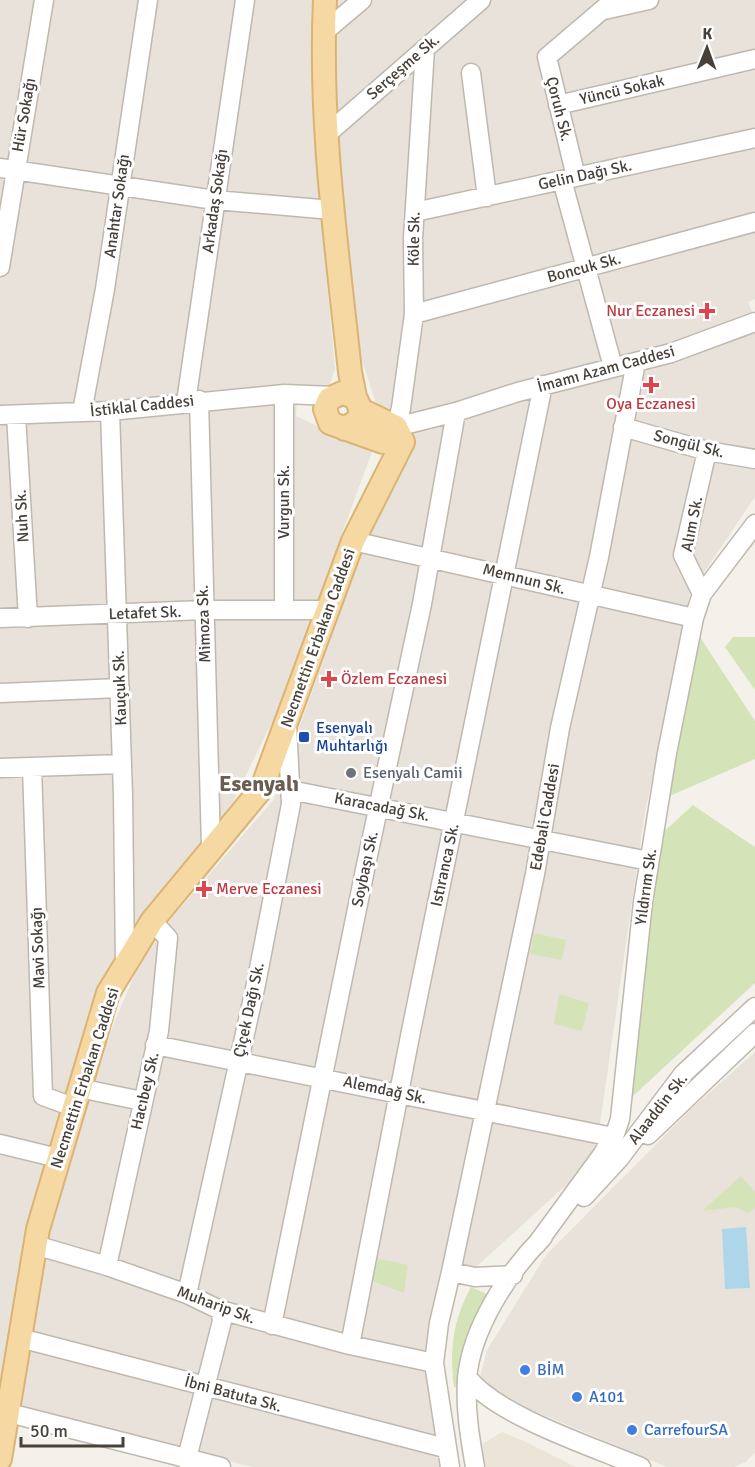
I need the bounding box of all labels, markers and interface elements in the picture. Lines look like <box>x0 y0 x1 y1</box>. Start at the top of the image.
north arrow <box>677 18 737 78</box>
text: K <box>702 24 712 44</box>
street label: Serçeşme Sk. <box>362 30 444 104</box>
street label: Yüncü Sokak <box>578 71 666 109</box>
street label: Çoruh Sk. <box>541 75 577 143</box>
street label: Hür Sokağı <box>8 76 40 154</box>
street label: Arkadaş Sokağı <box>198 148 232 254</box>
street label: Anahtar Sokağı <box>100 153 134 259</box>
street label: Gelin Dağı Sk. <box>536 155 634 195</box>
street label: Köle Sk. <box>404 211 424 267</box>
street label: Boncuk Sk. <box>545 249 623 287</box>
place label: Nur Eczanesi <box>606 301 695 321</box>
marker: Nur Eczanesi <box>700 304 714 318</box>
street label: İmamı Azam Caddesi <box>535 341 677 397</box>
marker: Oya Eczanesi <box>644 378 658 392</box>
street label: İstiklal Caddesi <box>89 391 195 421</box>
place label: Oya Eczanesi <box>606 394 696 414</box>
street label: Songül Sk. <box>651 426 727 462</box>
street label: Vurgun Sk. <box>274 465 294 539</box>
street label: Nuh Sk. <box>11 489 33 543</box>
street label: Alım Sk. <box>677 495 707 553</box>
street label: Necmettin Erbakan Caddesi <box>276 546 360 730</box>
street label: Memnun Sk. <box>481 559 567 599</box>
street label: Mimoza Sk. <box>193 585 215 663</box>
street label: Letafet Sk. <box>108 602 182 624</box>
street label: Kauçuk Sk. <box>109 650 131 726</box>
place label: Özlem Eczanesi <box>341 669 447 689</box>
marker: Özlem Eczanesi <box>322 672 336 686</box>
place label: Esenyalı Muhtarlığı <box>316 718 388 756</box>
marker: Esenyalı Muhtarlığı <box>297 730 311 744</box>
street label: Edebali Caddesi <box>526 762 564 872</box>
place label: Esenyalı Camii <box>363 763 463 783</box>
marker: Esenyalı Camii <box>344 766 358 780</box>
district label: Esenyalı <box>219 770 299 797</box>
street label: Karacadağ Sk. <box>333 788 431 826</box>
street label: Istıranca Sk. <box>426 822 464 908</box>
street label: Soybaşı Sk. <box>347 829 383 909</box>
street label: Yıldırım Sk. <box>631 847 661 927</box>
place label: Merve Eczanesi <box>216 879 322 899</box>
marker: Merve Eczanesi <box>197 882 211 896</box>
street label: Mavi Sokağı <box>27 907 49 989</box>
street label: Çiçek Dağı Sk. <box>229 961 269 1059</box>
street label: Necmettin Erbakan Caddesi <box>46 985 124 1171</box>
street label: Hacıbey Sk. <box>126 1050 164 1132</box>
street label: Alaaddin Sk. <box>624 1069 692 1149</box>
street label: Alemdağ Sk. <box>342 1071 428 1109</box>
street label: Muharip Sk. <box>174 1282 258 1328</box>
place label: BİM <box>537 1360 564 1380</box>
marker: BİM <box>518 1363 532 1377</box>
street label: İbni Batuta Sk. <box>182 1371 284 1417</box>
place label: A101 <box>589 1387 625 1407</box>
marker: A101 <box>570 1390 584 1404</box>
scale bar <box>21 1410 123 1448</box>
text: 50 m <box>30 1420 68 1442</box>
place label: CarrefourSA <box>644 1420 728 1440</box>
marker: CarrefourSA <box>625 1423 639 1437</box>

